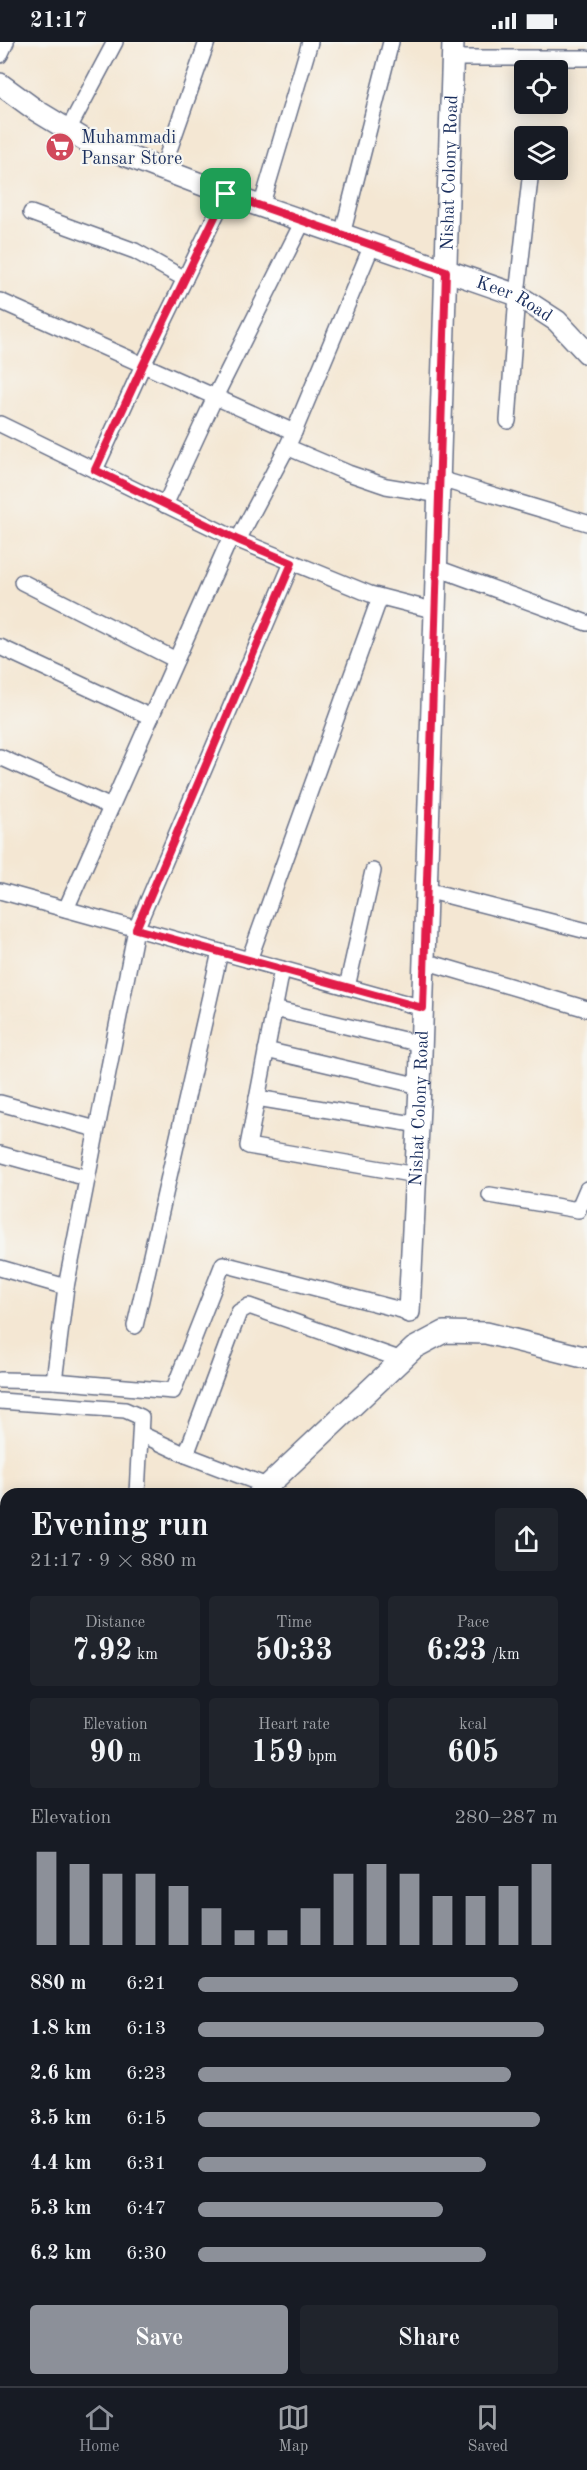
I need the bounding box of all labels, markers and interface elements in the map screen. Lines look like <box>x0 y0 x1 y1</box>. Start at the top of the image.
text: 21:17 <box>30 10 87 32</box>
map controls <box>514 60 568 180</box>
button: locate <box>514 60 568 114</box>
street label: Nishat Colony Road <box>438 95 461 251</box>
button: layers <box>514 126 568 180</box>
place label: Muhammadi Pansar Store <box>81 129 182 168</box>
supermarket icon: Muhammadi Pansar Store <box>44 131 76 163</box>
pin <box>200 168 251 219</box>
icon: arrive <box>209 177 242 210</box>
street label: Keer Road <box>474 274 555 325</box>
street label: Nishat Colony Road <box>407 1030 432 1187</box>
button: share <box>495 1508 558 1571</box>
text: Evening run <box>30 1510 209 1543</box>
text: 21:17 · 9 × 880 m <box>30 1551 197 1571</box>
text: Distance <box>85 1615 145 1631</box>
text: Time <box>276 1615 312 1631</box>
text: Pace <box>457 1615 489 1631</box>
text: 7.92 <box>72 1636 133 1666</box>
text: 50:33 <box>255 1636 333 1666</box>
text: 6:23 <box>426 1636 487 1666</box>
text: km <box>133 1647 158 1663</box>
text: /km <box>487 1647 520 1663</box>
text: Elevation <box>82 1717 148 1733</box>
text: Heart rate <box>258 1717 330 1733</box>
text: kcal <box>459 1717 487 1733</box>
text: 90 <box>89 1738 124 1768</box>
text: 159 <box>251 1738 303 1768</box>
text: 605 <box>447 1738 499 1768</box>
text: m <box>124 1749 141 1765</box>
text: bpm <box>303 1749 337 1765</box>
text: Elevation <box>30 1808 111 1828</box>
text: 280–287 m <box>455 1808 558 1828</box>
text: 880 m <box>30 1974 86 1994</box>
text: 6:21 <box>126 1974 166 1994</box>
text: 1.8 km <box>30 2019 92 2039</box>
text: 6:13 <box>126 2019 166 2039</box>
text: 2.6 km <box>30 2064 92 2084</box>
text: 6:23 <box>126 2064 166 2084</box>
text: 3.5 km <box>30 2109 92 2129</box>
text: 6:15 <box>126 2109 166 2129</box>
text: 4.4 km <box>30 2154 92 2174</box>
text: 6:31 <box>126 2154 166 2174</box>
text: 5.3 km <box>30 2199 92 2219</box>
text: 6:47 <box>126 2199 166 2219</box>
text: 6.2 km <box>30 2244 92 2264</box>
text: 6:30 <box>126 2244 166 2264</box>
button: Save <box>30 2305 288 2374</box>
button: Share <box>300 2305 558 2374</box>
tab: Home <box>79 2401 119 2457</box>
tab: Map <box>277 2401 310 2457</box>
tab: Saved <box>467 2401 508 2457</box>

